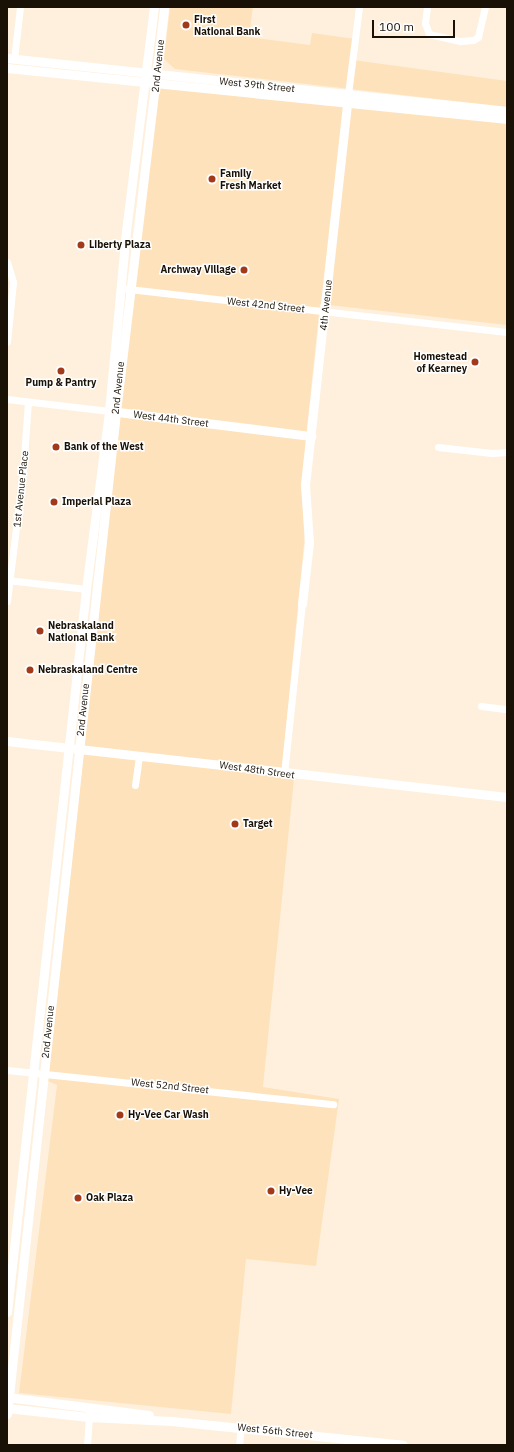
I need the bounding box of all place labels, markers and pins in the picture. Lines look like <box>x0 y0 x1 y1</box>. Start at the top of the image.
place label: First National Bank <box>194 13 260 36</box>
marker: First National Bank <box>181 20 191 30</box>
place label: Family Fresh Market <box>220 167 281 190</box>
marker: Family Fresh Market <box>207 174 217 184</box>
place label: Liberty Plaza <box>89 239 151 251</box>
marker: Liberty Plaza <box>76 240 86 250</box>
place label: Archway Village <box>160 264 236 276</box>
marker: Archway Village <box>239 265 249 275</box>
place label: Homestead of Kearney <box>413 350 467 374</box>
marker: Homestead of Kearney <box>470 357 480 367</box>
marker: Pump & Pantry <box>56 366 66 376</box>
place label: Pump & Pantry <box>26 377 96 389</box>
place label: Bank of the West <box>64 441 144 453</box>
marker: Bank of the West <box>51 442 61 452</box>
place label: Imperial Plaza <box>62 496 131 508</box>
marker: Imperial Plaza <box>49 497 59 507</box>
place label: Nebraskaland National Bank <box>48 619 114 642</box>
marker: Nebraskaland National Bank <box>35 626 45 636</box>
place label: Nebraskaland Centre <box>38 664 138 676</box>
marker: Nebraskaland Centre <box>25 665 35 675</box>
place label: Target <box>243 818 273 830</box>
marker: Target <box>230 819 240 829</box>
place label: Hy-Vee Car Wash <box>128 1109 209 1121</box>
marker: Hy-Vee Car Wash <box>115 1110 125 1120</box>
place label: Hy-Vee <box>279 1185 313 1197</box>
marker: Hy-Vee <box>266 1186 276 1196</box>
place label: Oak Plaza <box>86 1192 133 1204</box>
marker: Oak Plaza <box>73 1193 83 1203</box>

